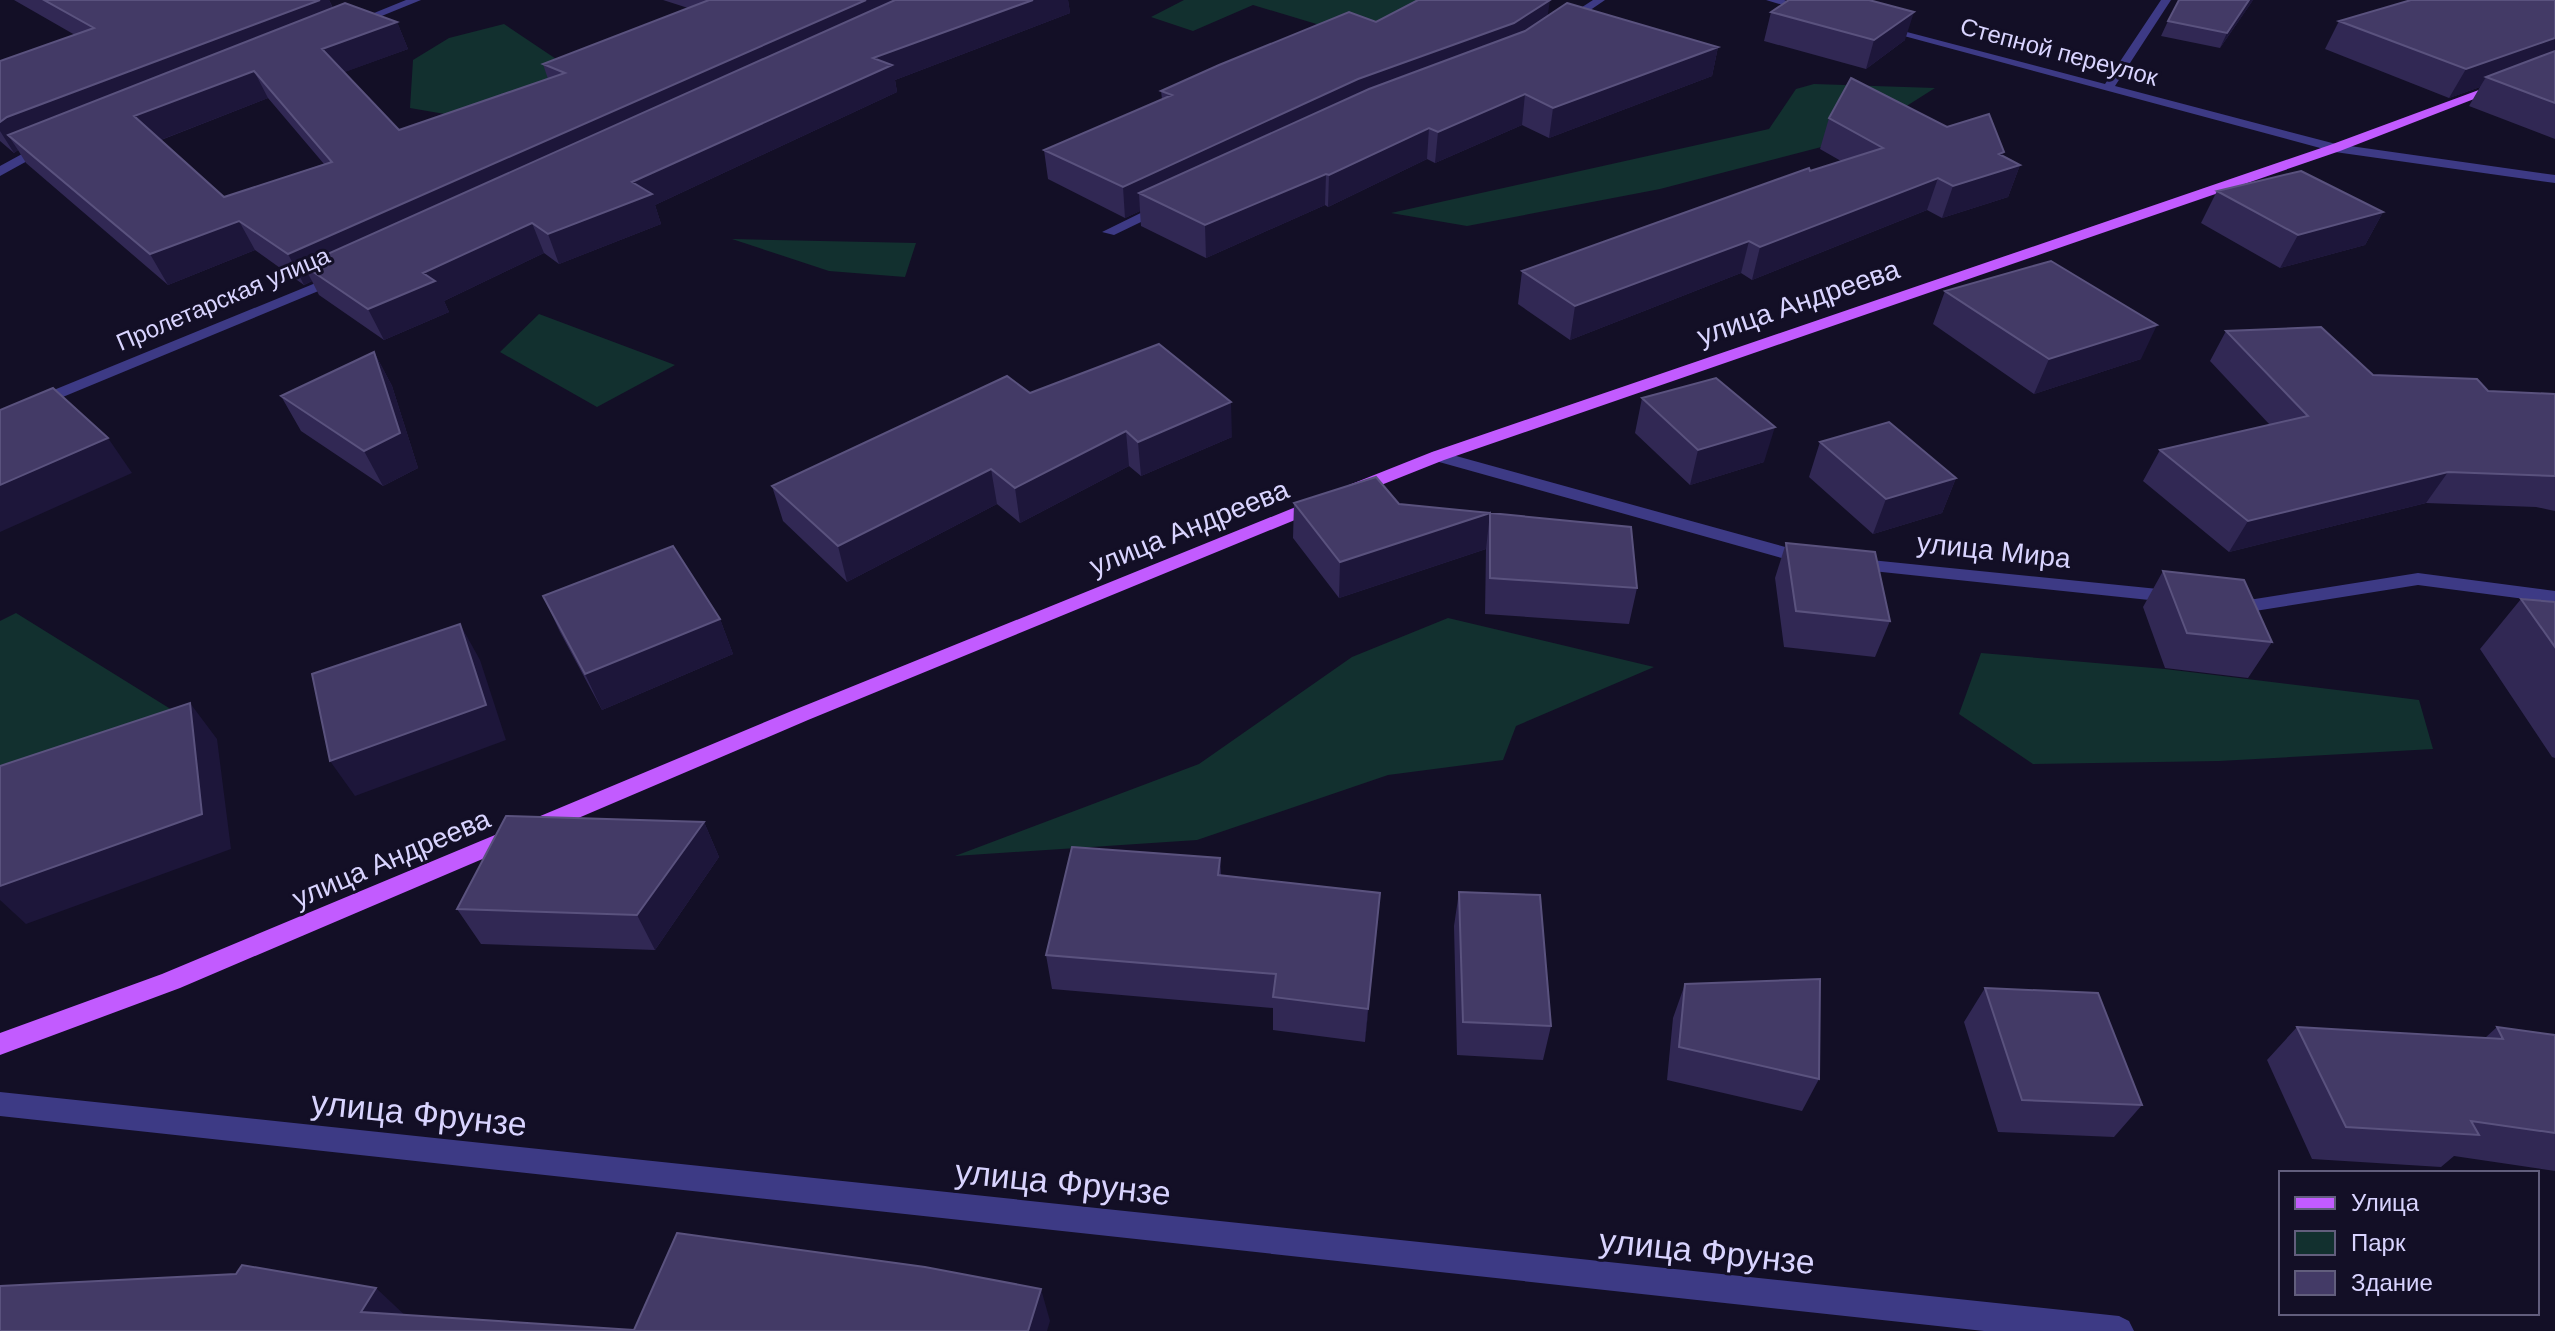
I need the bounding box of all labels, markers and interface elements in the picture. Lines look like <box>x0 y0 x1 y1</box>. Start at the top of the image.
street label: Степной переулок <box>1957 10 2162 93</box>
street label: Пролетарская улица <box>111 239 335 358</box>
street label: улица Андреева <box>1692 250 1905 354</box>
street label: улица Андреева <box>1084 470 1295 584</box>
street label: улица Мира <box>1915 524 2073 577</box>
street label: улица Андреева <box>287 800 496 917</box>
street label: улица Фрунзе <box>309 1080 529 1147</box>
street label: улица Фрунзе <box>953 1149 1173 1216</box>
legend <box>2279 1171 2539 1315</box>
text: Улица <box>2351 1187 2420 1218</box>
street label: улица Фрунзе <box>1597 1218 1817 1285</box>
text: Парк <box>2351 1227 2406 1258</box>
text: Здание <box>2351 1267 2433 1298</box>

